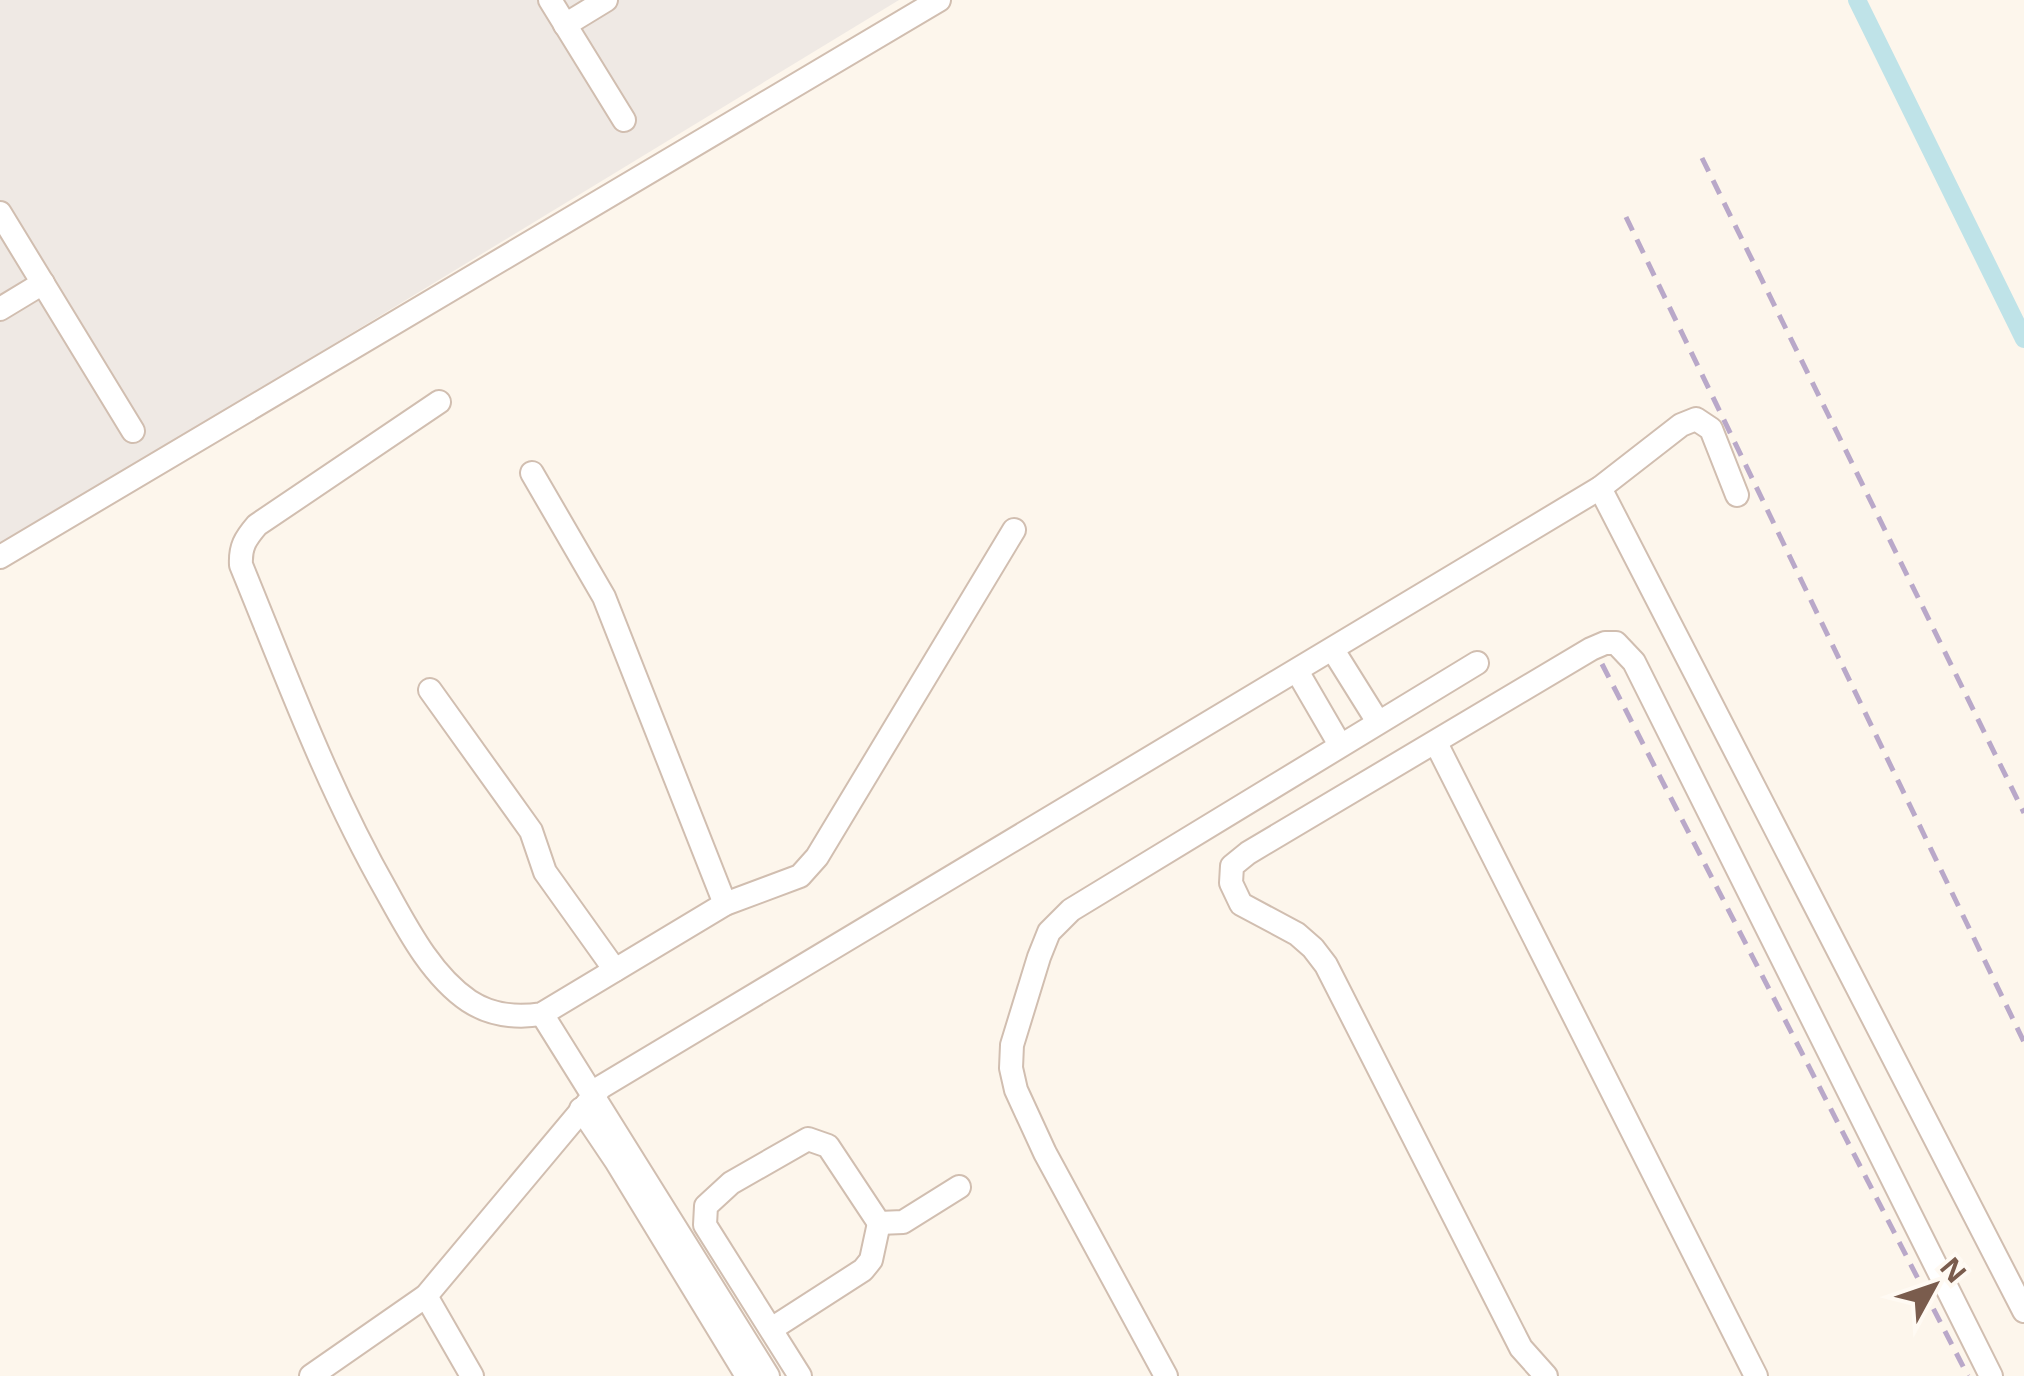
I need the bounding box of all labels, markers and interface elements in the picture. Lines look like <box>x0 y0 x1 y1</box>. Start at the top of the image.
north arrow <box>1884 1236 1984 1336</box>
text: N <box>1932 1248 1976 1290</box>

